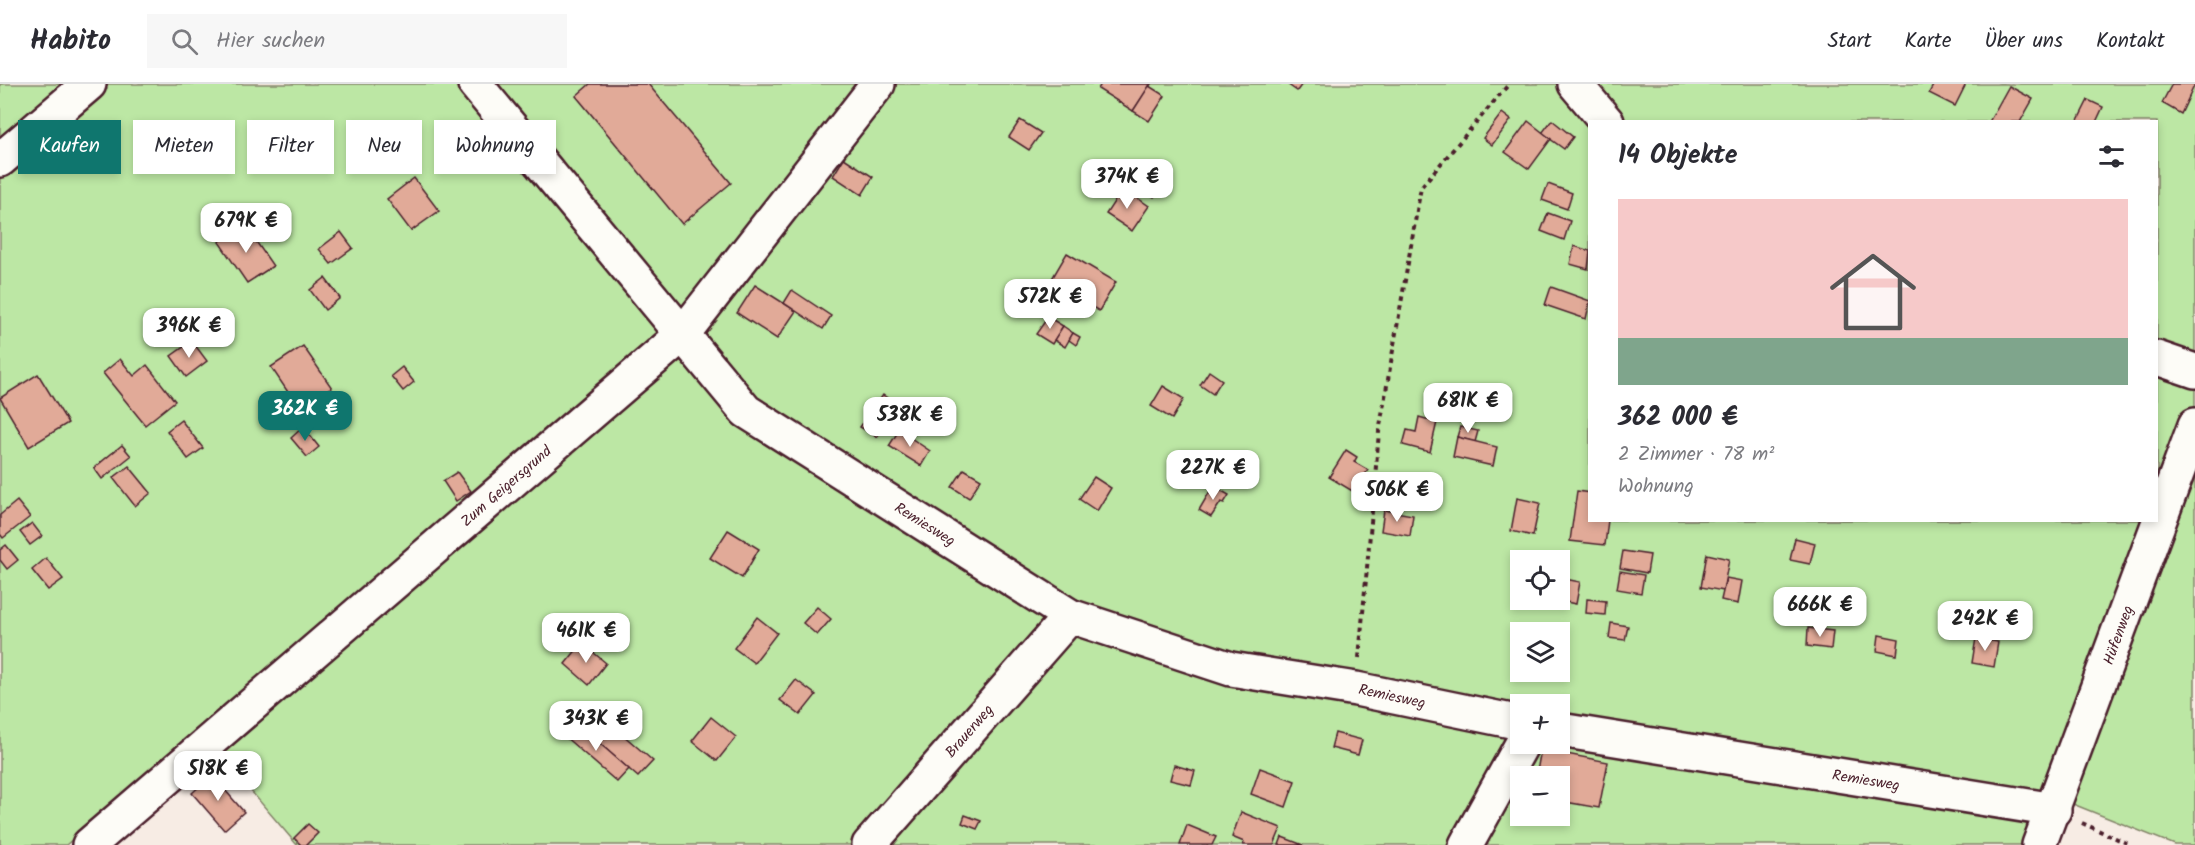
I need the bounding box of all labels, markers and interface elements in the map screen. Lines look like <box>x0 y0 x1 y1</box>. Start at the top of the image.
search box <box>147 14 567 68</box>
text: Habito <box>30 19 111 64</box>
text: Hier suchen <box>216 24 325 59</box>
icon: search <box>168 25 201 58</box>
text: Start <box>1827 25 1872 58</box>
text: Karte <box>1905 25 1951 58</box>
text: Über uns <box>1984 25 2063 58</box>
text: Kontakt <box>2096 25 2165 58</box>
chip: Kaufen <box>18 120 121 174</box>
chip: Mieten <box>133 120 235 174</box>
chip: Filter <box>247 120 334 174</box>
chip: Neu <box>346 120 422 174</box>
chip: Wohnung <box>434 120 556 174</box>
text: 14 Objekte <box>1618 135 1738 177</box>
icon: filters <box>2095 140 2128 173</box>
pin: 374K € <box>1078 159 1176 210</box>
text: 374K € <box>1095 162 1159 194</box>
pin: 679K € <box>197 203 295 254</box>
text: 679K € <box>215 206 277 238</box>
icon: home <box>1819 238 1927 346</box>
pin: 572K € <box>1001 279 1099 330</box>
text: 572K € <box>1018 282 1082 314</box>
pin: 396K € <box>140 308 238 359</box>
text: 396K € <box>157 311 221 343</box>
pin: 681K € <box>1419 383 1517 434</box>
text: 681K € <box>1437 386 1499 418</box>
pin: 362K € <box>256 391 354 442</box>
text: 362K € <box>272 394 338 426</box>
pin: 538K € <box>861 397 959 448</box>
text: 362 000 € <box>1618 397 1738 439</box>
text: 538K € <box>877 400 943 432</box>
text: 2 Zimmer · 78 m² <box>1618 439 1774 471</box>
street label: Zum Geigersgrund <box>456 440 558 533</box>
pin: 227K € <box>1164 450 1262 501</box>
text: 227K € <box>1180 453 1246 485</box>
text: Wohnung <box>1618 471 1694 503</box>
pin: 506K € <box>1348 472 1446 523</box>
text: 506K € <box>1365 475 1429 507</box>
street label: Remiesweg <box>889 497 960 553</box>
map controls <box>1510 550 1570 826</box>
button: locate <box>1510 550 1570 610</box>
pin: 666K € <box>1771 587 1869 638</box>
text: 666K € <box>1788 590 1852 622</box>
pin: 242K € <box>1936 601 2034 652</box>
street label: Hüfenweg <box>2097 602 2141 668</box>
text: 242K € <box>1952 604 2018 636</box>
pin: 461K € <box>537 613 635 664</box>
text: 461K € <box>556 616 616 648</box>
button: layers <box>1510 622 1570 682</box>
street label: Remiesweg <box>1356 678 1428 716</box>
button: + <box>1510 694 1570 754</box>
street label: Brauerweg <box>940 699 1000 764</box>
pin: 343K € <box>547 701 645 752</box>
text: 343K € <box>563 704 629 736</box>
pin: 518K € <box>169 751 267 802</box>
text: 518K € <box>188 754 248 786</box>
street label: Remiesweg <box>1830 764 1901 798</box>
button: − <box>1510 766 1570 826</box>

